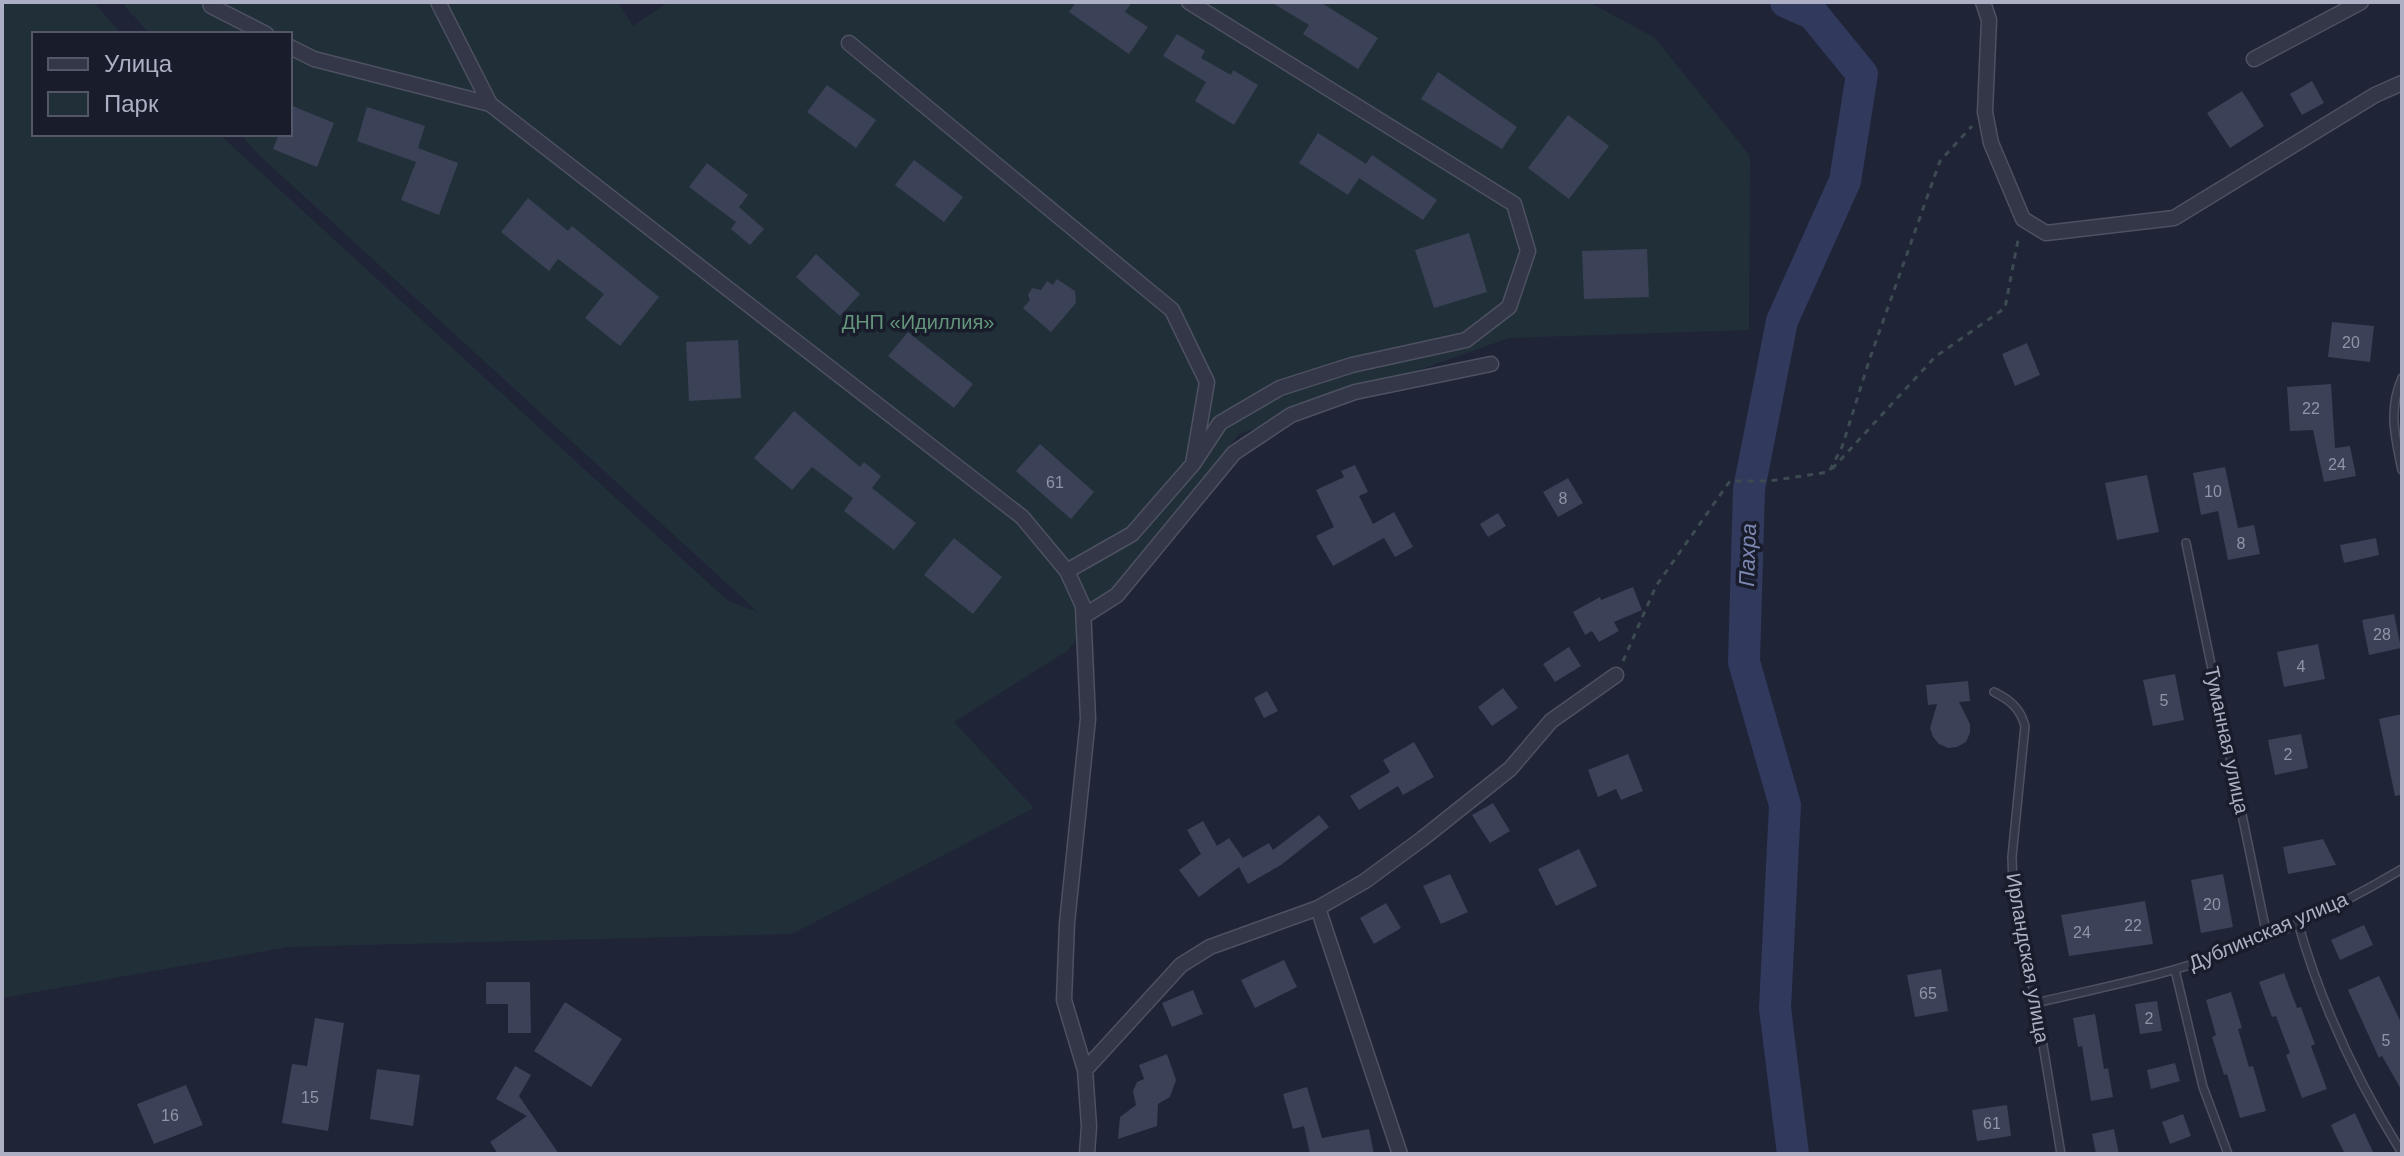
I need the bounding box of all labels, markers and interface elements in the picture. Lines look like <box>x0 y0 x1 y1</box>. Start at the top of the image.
legend <box>32 32 292 136</box>
text: Улица <box>104 50 173 77</box>
text: Парк <box>104 90 159 117</box>
park label: ДНП «Идиллия» <box>842 311 994 333</box>
house number: 20 <box>2342 334 2360 351</box>
house number: 22 <box>2302 400 2320 417</box>
house number: 24 <box>2328 456 2346 473</box>
house number: 61 <box>1046 474 1064 491</box>
house number: 10 <box>2204 483 2222 500</box>
house number: 8 <box>1559 490 1568 507</box>
water label: Пахра <box>1734 523 1761 587</box>
house number: 8 <box>2237 535 2246 552</box>
house number: 28 <box>2373 626 2391 643</box>
house number: 4 <box>2297 658 2306 675</box>
street label: Туманная улица <box>2201 664 2254 817</box>
house number: 5 <box>2160 692 2169 709</box>
house number: 2 <box>2284 746 2293 763</box>
street label: Ирландская улица <box>2002 871 2054 1045</box>
street label: Дублинская улица <box>2185 887 2351 974</box>
house number: 20 <box>2203 896 2221 913</box>
house number: 22 <box>2124 917 2142 934</box>
house number: 24 <box>2073 924 2091 941</box>
house number: 65 <box>1919 985 1937 1002</box>
house number: 2 <box>2145 1010 2154 1027</box>
house number: 5 <box>2382 1032 2391 1049</box>
house number: 15 <box>301 1089 319 1106</box>
house number: 16 <box>161 1107 179 1124</box>
house number: 61 <box>1983 1115 2001 1132</box>

